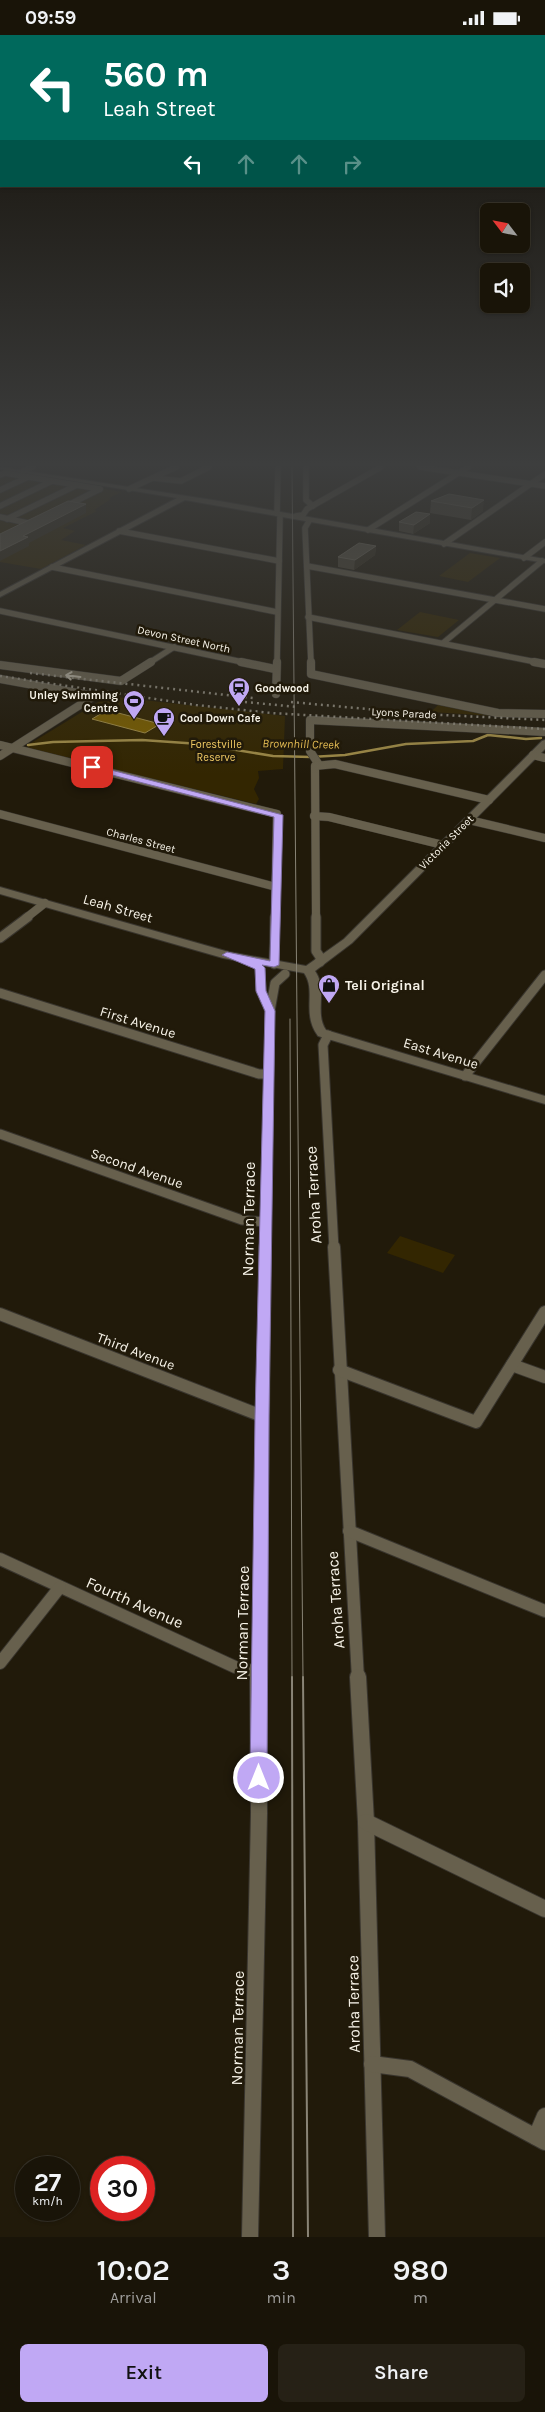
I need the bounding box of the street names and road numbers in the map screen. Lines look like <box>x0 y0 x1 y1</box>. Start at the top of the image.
street label: Devon Street North <box>136 623 232 656</box>
street label: Lyons Parade <box>371 705 437 722</box>
street label: Victoria Street <box>417 813 476 872</box>
street label: Charles Street <box>105 825 177 856</box>
street label: Leah Street <box>81 890 155 927</box>
street label: First Avenue <box>98 1003 178 1042</box>
street label: East Avenue <box>401 1034 480 1073</box>
street label: Second Avenue <box>88 1145 185 1192</box>
street label: Aroha Terrace <box>301 1146 326 1244</box>
street label: Norman Terrace <box>238 1162 259 1276</box>
street label: Third Avenue <box>94 1329 177 1374</box>
street label: Aroha Terrace <box>323 1550 348 1649</box>
street label: Norman Terrace <box>232 1566 253 1680</box>
street label: Fourth Avenue <box>83 1573 186 1632</box>
street label: Aroha Terrace <box>343 1955 364 2053</box>
street label: Norman Terrace <box>227 1971 248 2085</box>

